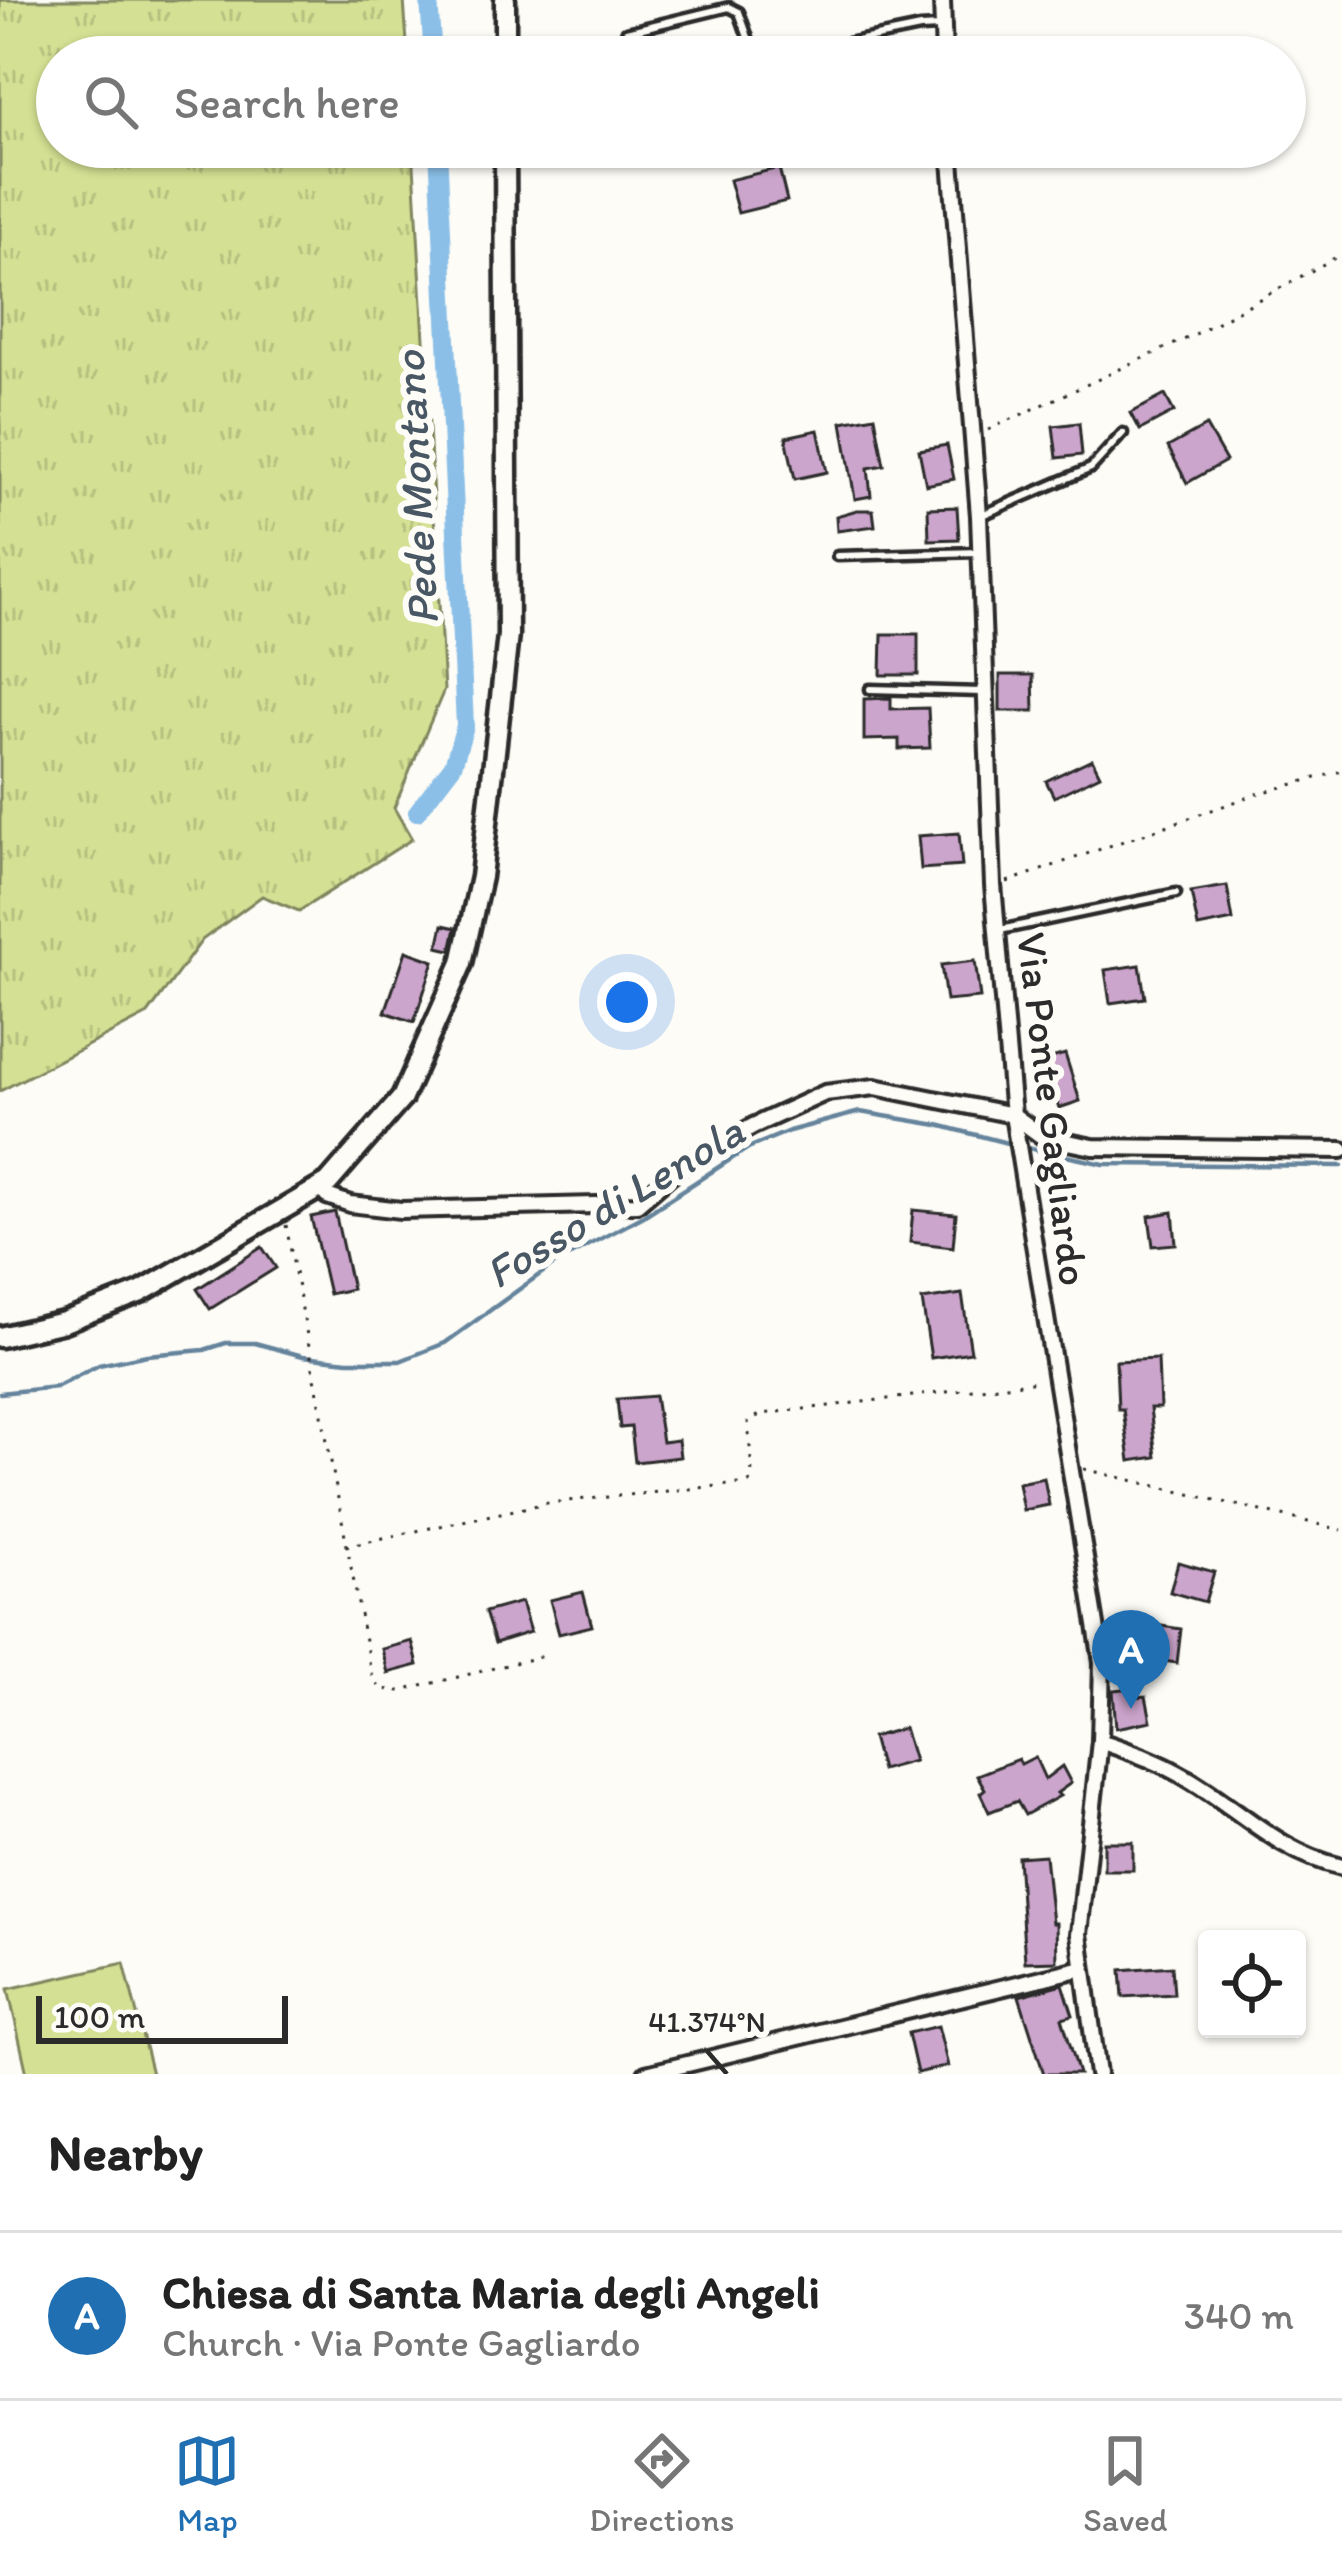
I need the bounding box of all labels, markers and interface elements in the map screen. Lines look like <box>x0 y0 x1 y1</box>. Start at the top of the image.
search box <box>36 36 1306 168</box>
icon: search <box>78 69 144 135</box>
text: Search here <box>174 75 400 129</box>
water label: Pede Montano <box>381 349 449 626</box>
street label: Via Ponte Gagliardo <box>1006 929 1100 1289</box>
your location <box>597 972 657 1032</box>
water label: Fosso di Lenola <box>475 1102 754 1299</box>
pin: A <box>1092 1610 1170 1709</box>
map controls <box>1198 1930 1306 2038</box>
button: locate <box>1198 1930 1306 2038</box>
scale bar <box>36 1990 288 2043</box>
text: 100 m <box>54 1997 145 2036</box>
text: 41.374°N <box>648 2003 766 2040</box>
text: Nearby <box>48 2122 203 2183</box>
text: Chiesa di Santa Maria degli Angeli <box>162 2265 820 2319</box>
text: A <box>75 2292 99 2339</box>
text: 340 m <box>1184 2292 1294 2339</box>
text: Church · Via Ponte Gagliardo <box>162 2319 641 2366</box>
tab: Map <box>174 2428 240 2539</box>
tab: Directions <box>589 2428 734 2539</box>
tab: Saved <box>1083 2428 1168 2539</box>

